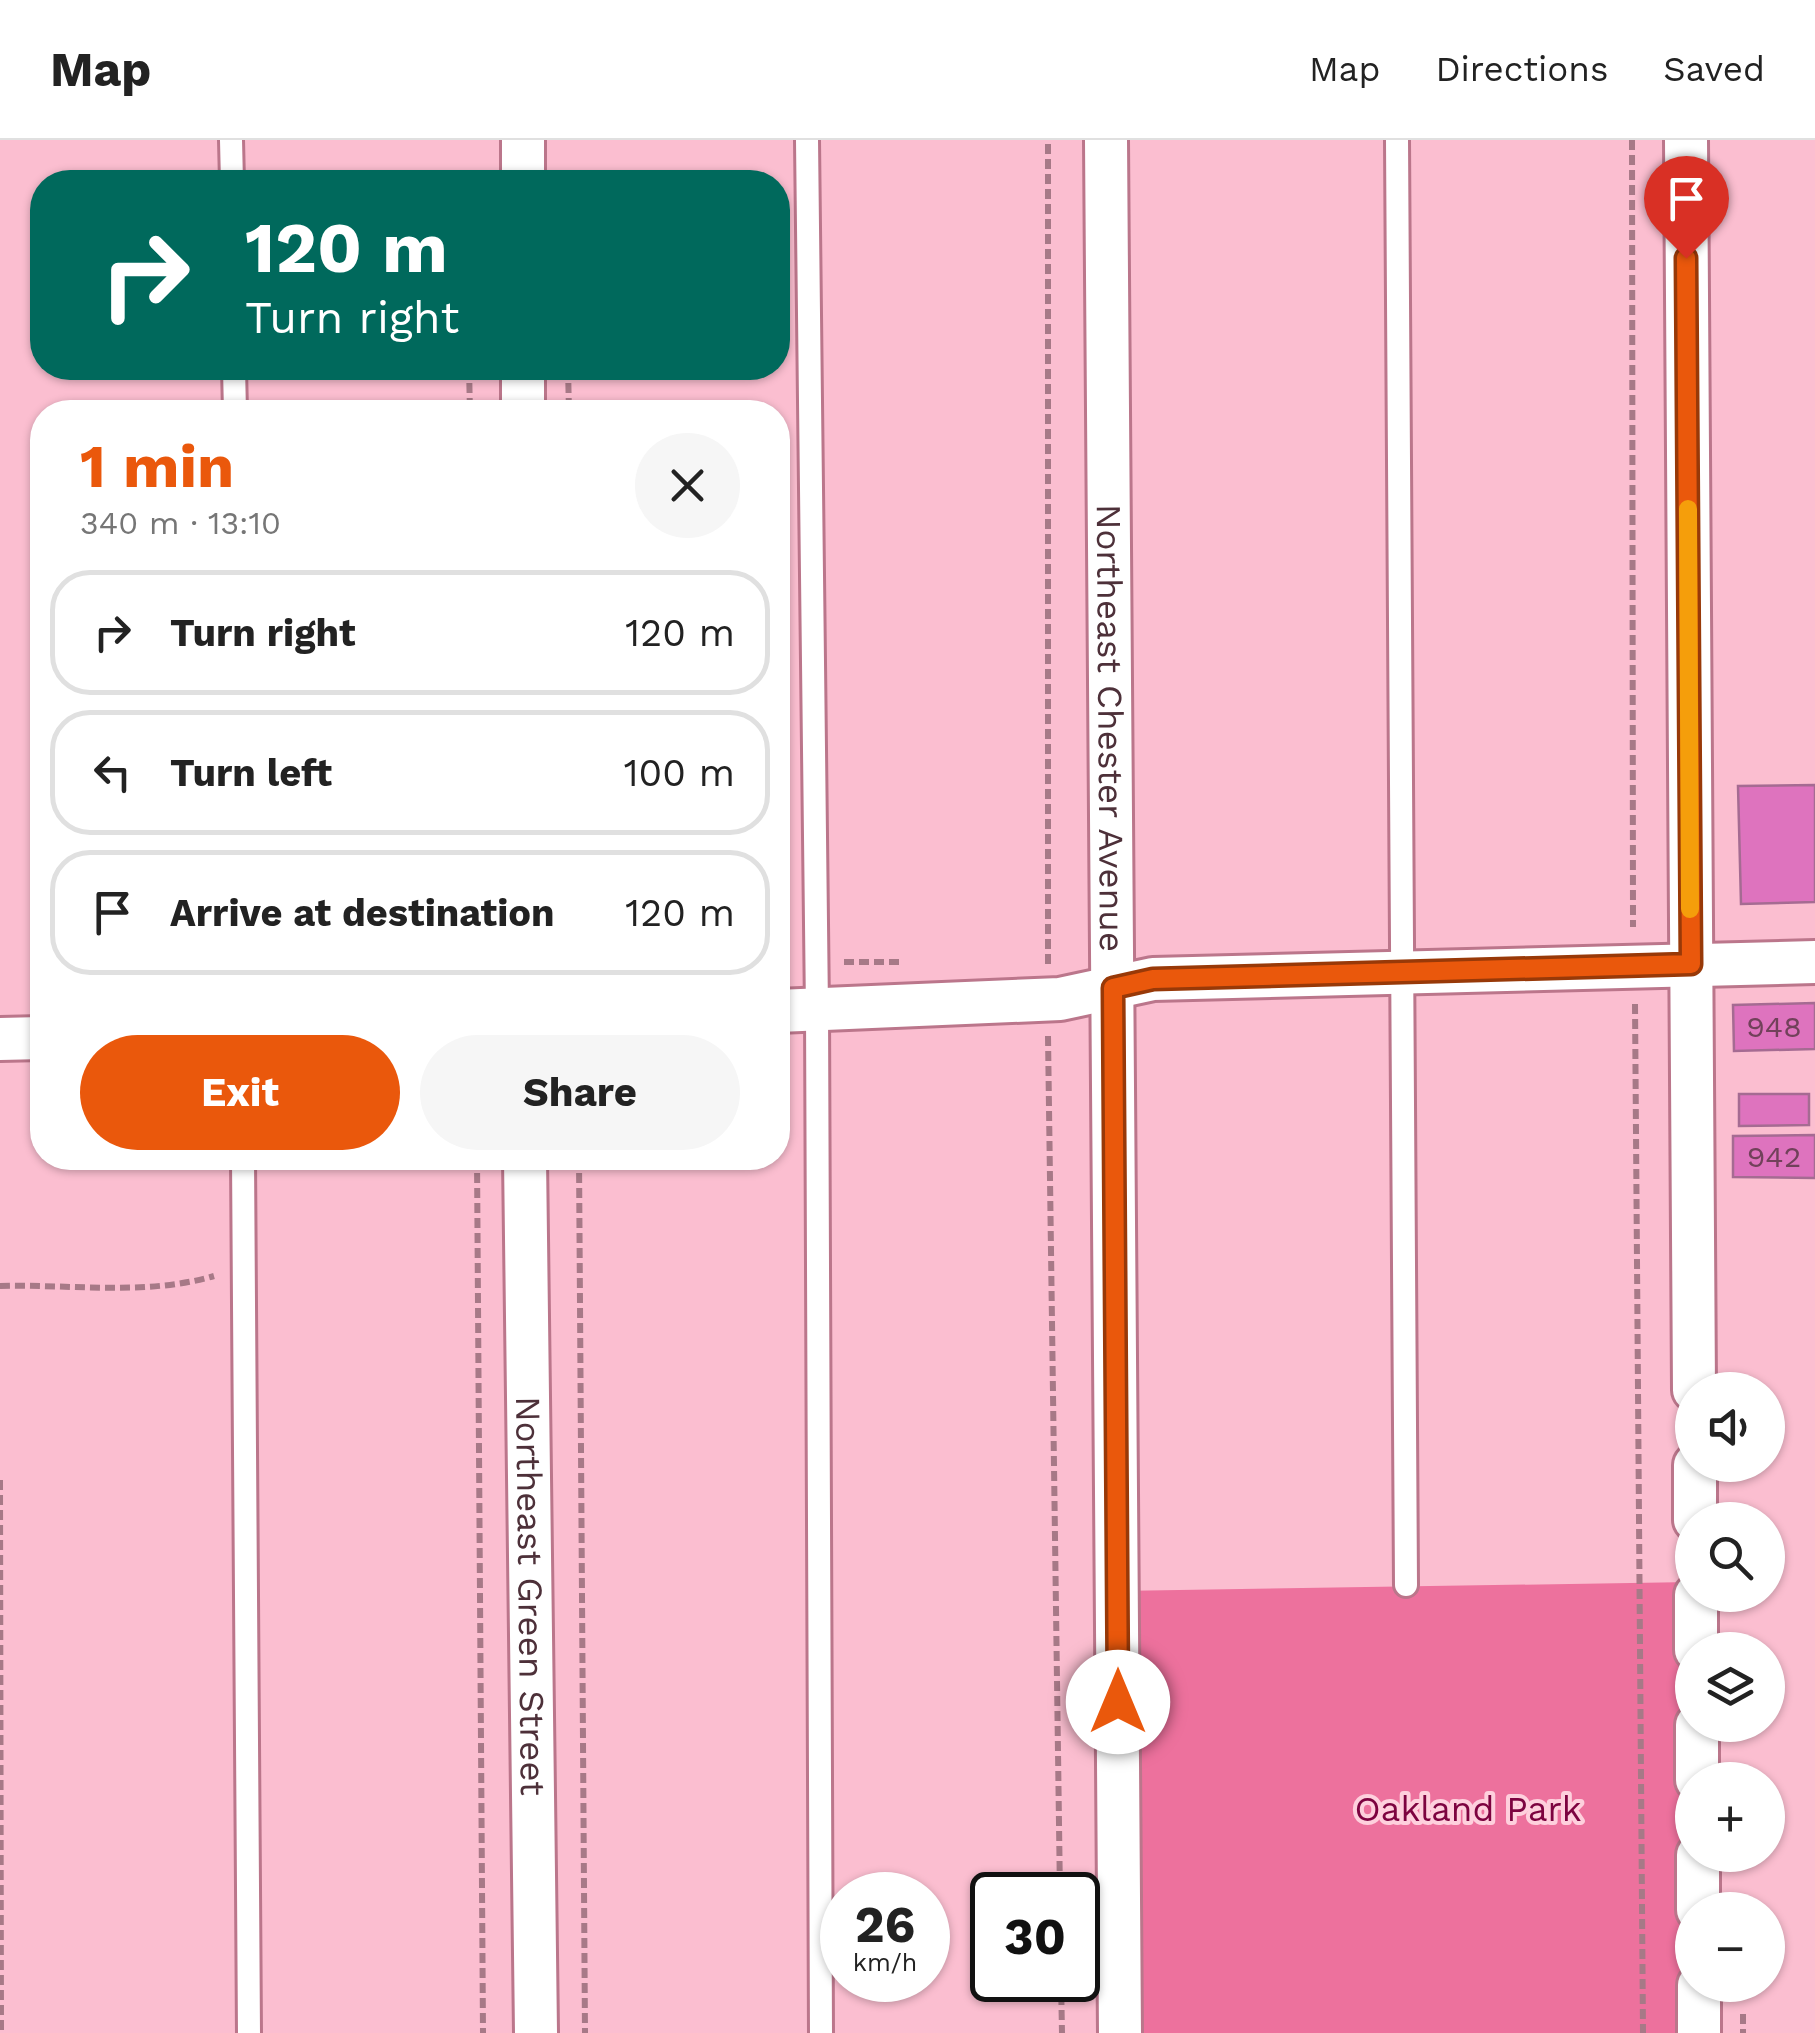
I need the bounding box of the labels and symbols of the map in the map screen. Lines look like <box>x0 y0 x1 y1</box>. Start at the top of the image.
pin <box>1644 156 1729 259</box>
street label: Northeast Chester Avenue <box>1088 504 1133 952</box>
house number: 948 <box>1746 1009 1802 1044</box>
house number: 942 <box>1747 1139 1801 1174</box>
street label: Northeast Green Street <box>507 1396 554 1796</box>
position arrow <box>1066 1650 1170 1754</box>
park label: Oakland Park <box>1354 1788 1582 1830</box>
speed limit sign: 30 <box>970 1872 1100 2002</box>

